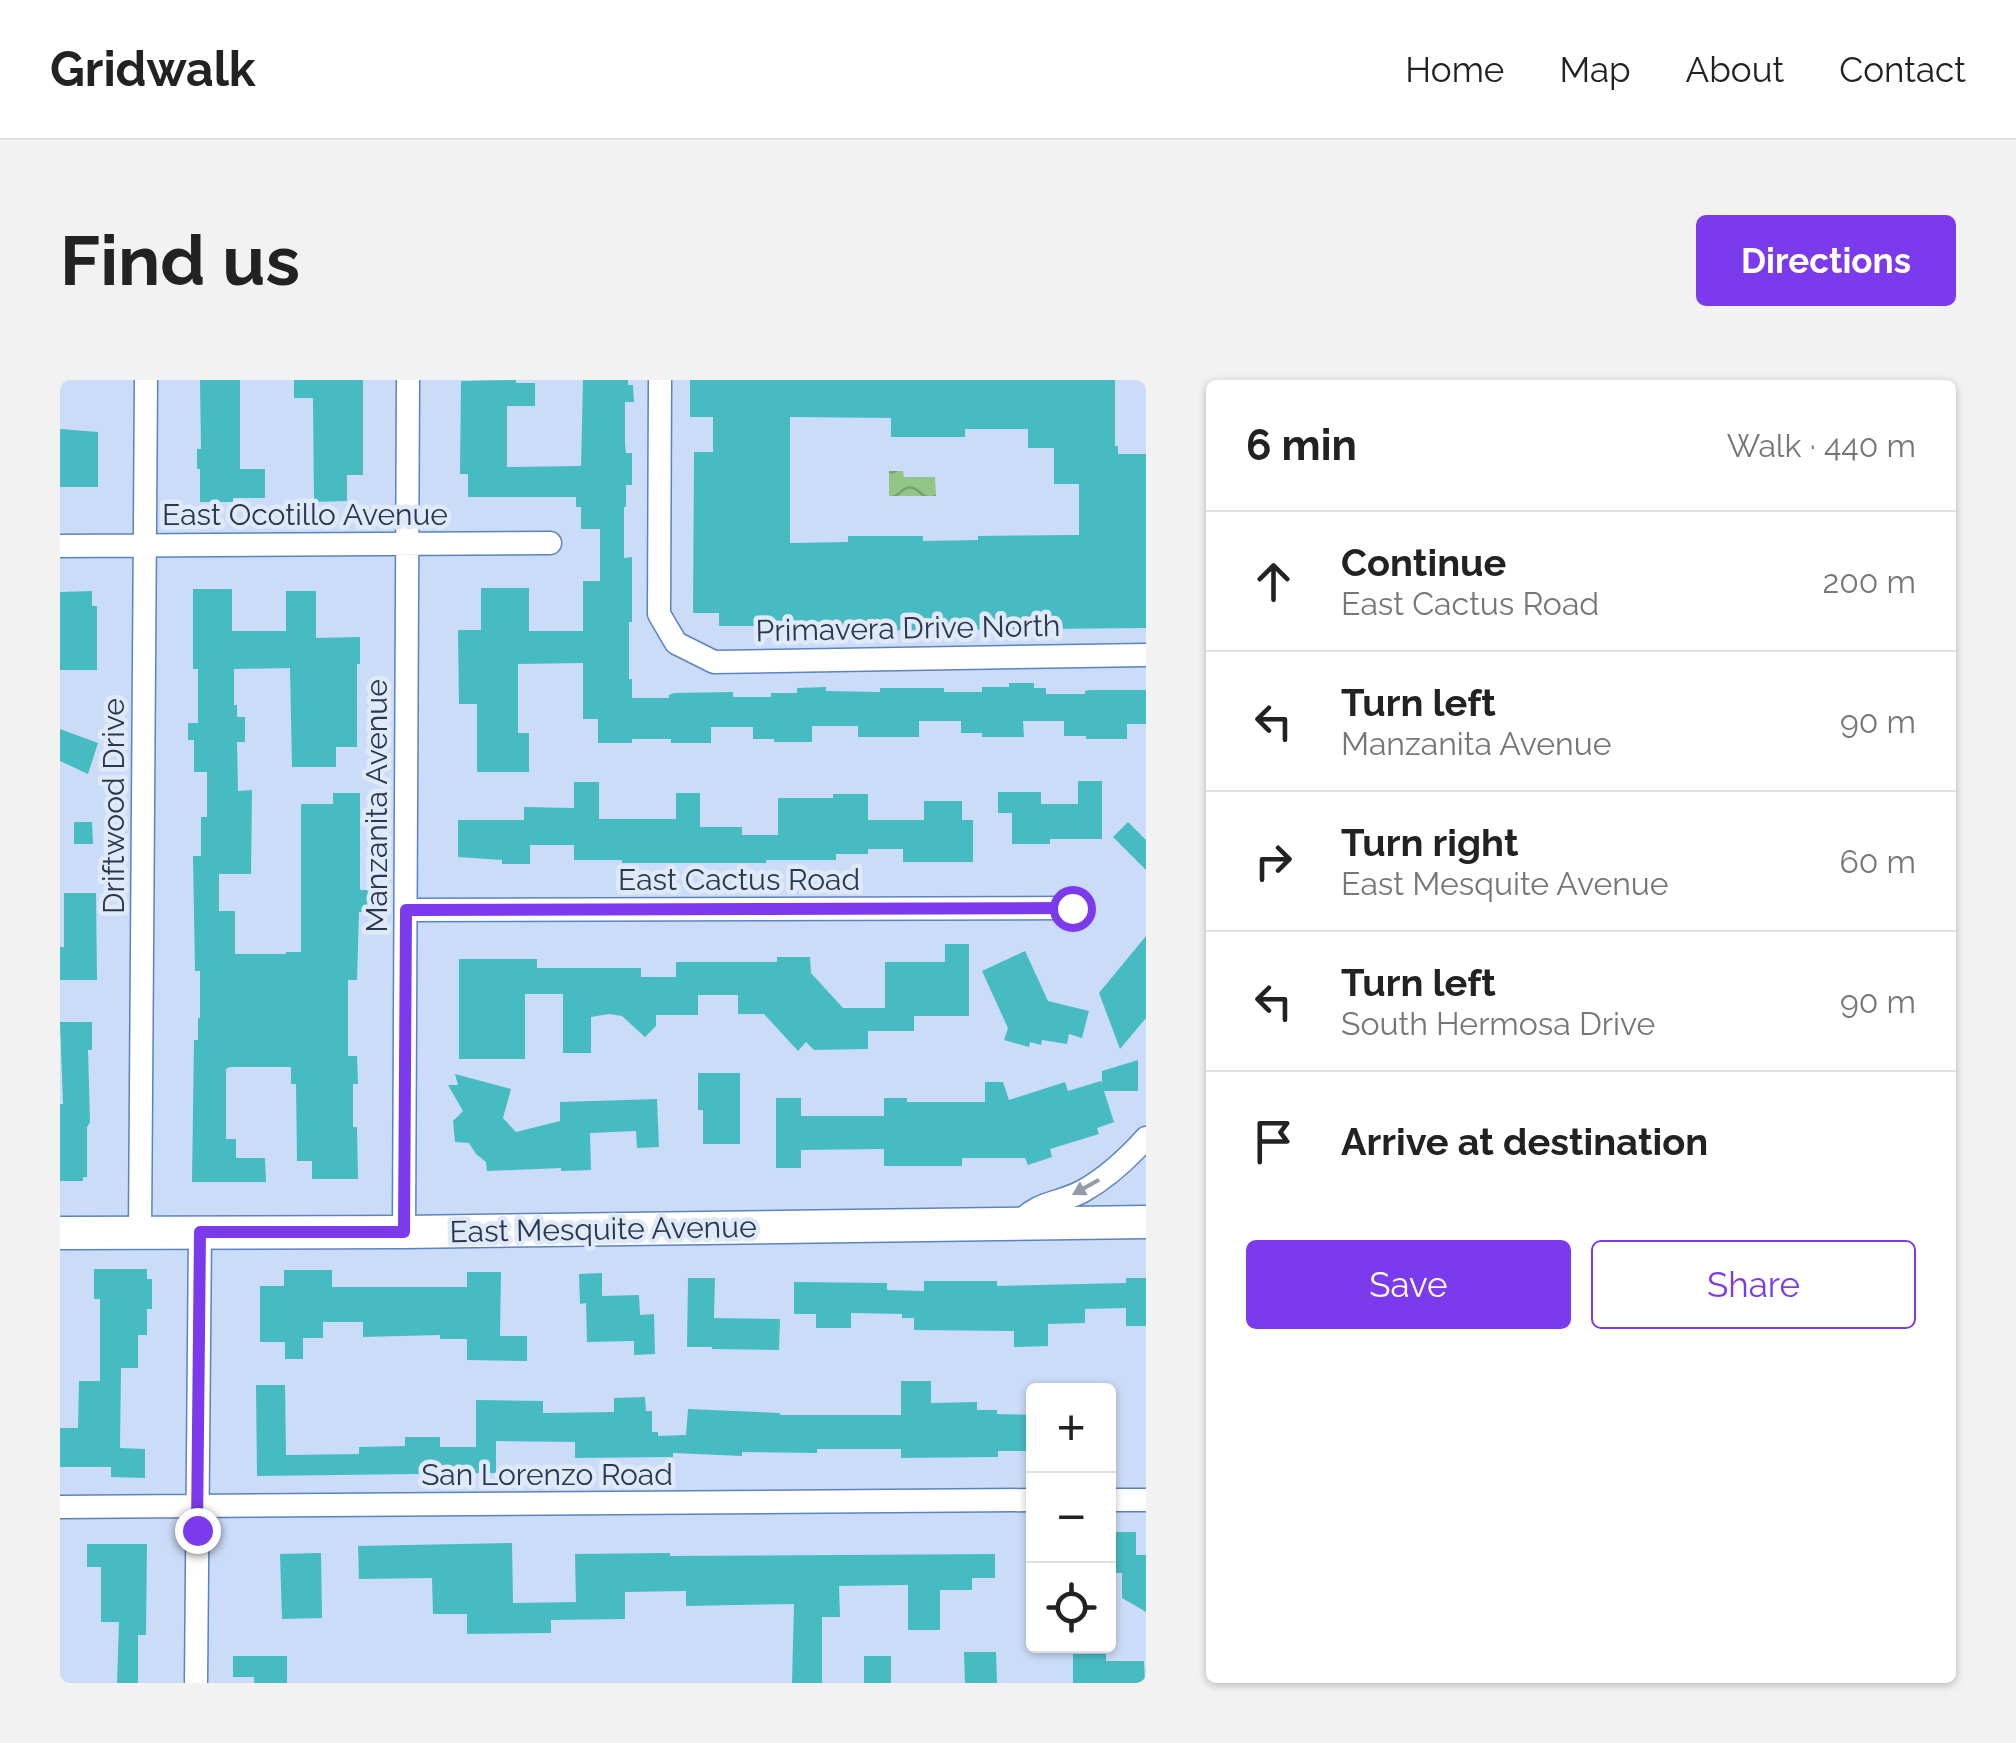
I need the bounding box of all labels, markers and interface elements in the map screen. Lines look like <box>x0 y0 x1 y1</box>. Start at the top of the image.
text: Gridwalk <box>50 41 256 97</box>
text: Home <box>1405 49 1504 90</box>
text: Map <box>1559 49 1631 90</box>
text: About <box>1686 49 1784 90</box>
text: Contact <box>1839 49 1966 90</box>
button: Directions <box>1696 215 1956 306</box>
text: Find us <box>60 219 300 301</box>
text: 6 min <box>1246 421 1357 470</box>
text: Walk · 440 m <box>1727 427 1916 464</box>
street label: East Ocotillo Avenue <box>162 497 448 532</box>
text: Continue <box>1341 540 1506 585</box>
icon: ahead <box>1246 554 1301 609</box>
text: 200 m <box>1823 563 1916 600</box>
text: East Cactus Road <box>1341 585 1599 622</box>
street label: Primavera Drive North <box>755 608 1061 648</box>
street label: Manzanita Avenue <box>359 679 394 933</box>
text: Turn left <box>1341 680 1496 725</box>
icon: left <box>1246 694 1301 749</box>
street label: Driftwood Drive <box>96 698 131 914</box>
text: 90 m <box>1840 703 1916 740</box>
text: Manzanita Avenue <box>1341 725 1611 762</box>
text: Turn right <box>1341 820 1518 865</box>
icon: right <box>1246 834 1301 889</box>
text: 60 m <box>1840 843 1916 880</box>
street label: East Cactus Road <box>618 862 860 897</box>
text: East Mesquite Avenue <box>1341 865 1669 902</box>
route start <box>1050 886 1096 932</box>
text: Turn left <box>1341 960 1496 1005</box>
icon: left <box>1246 974 1301 1029</box>
text: 90 m <box>1840 983 1916 1020</box>
text: South Hermosa Drive <box>1341 1005 1655 1042</box>
icon: arrive <box>1246 1114 1301 1169</box>
text: Arrive at destination <box>1341 1119 1708 1164</box>
one-way arrow <box>1072 1179 1101 1196</box>
street label: East Mesquite Avenue <box>449 1209 757 1249</box>
button: Save <box>1246 1240 1571 1329</box>
button: Share <box>1591 1240 1916 1329</box>
map controls <box>1026 1383 1116 1653</box>
button: + <box>1026 1383 1116 1473</box>
street label: San Lorenzo Road <box>421 1457 673 1492</box>
button: − <box>1026 1473 1116 1563</box>
route end <box>175 1508 221 1554</box>
button: locate <box>1026 1563 1116 1653</box>

